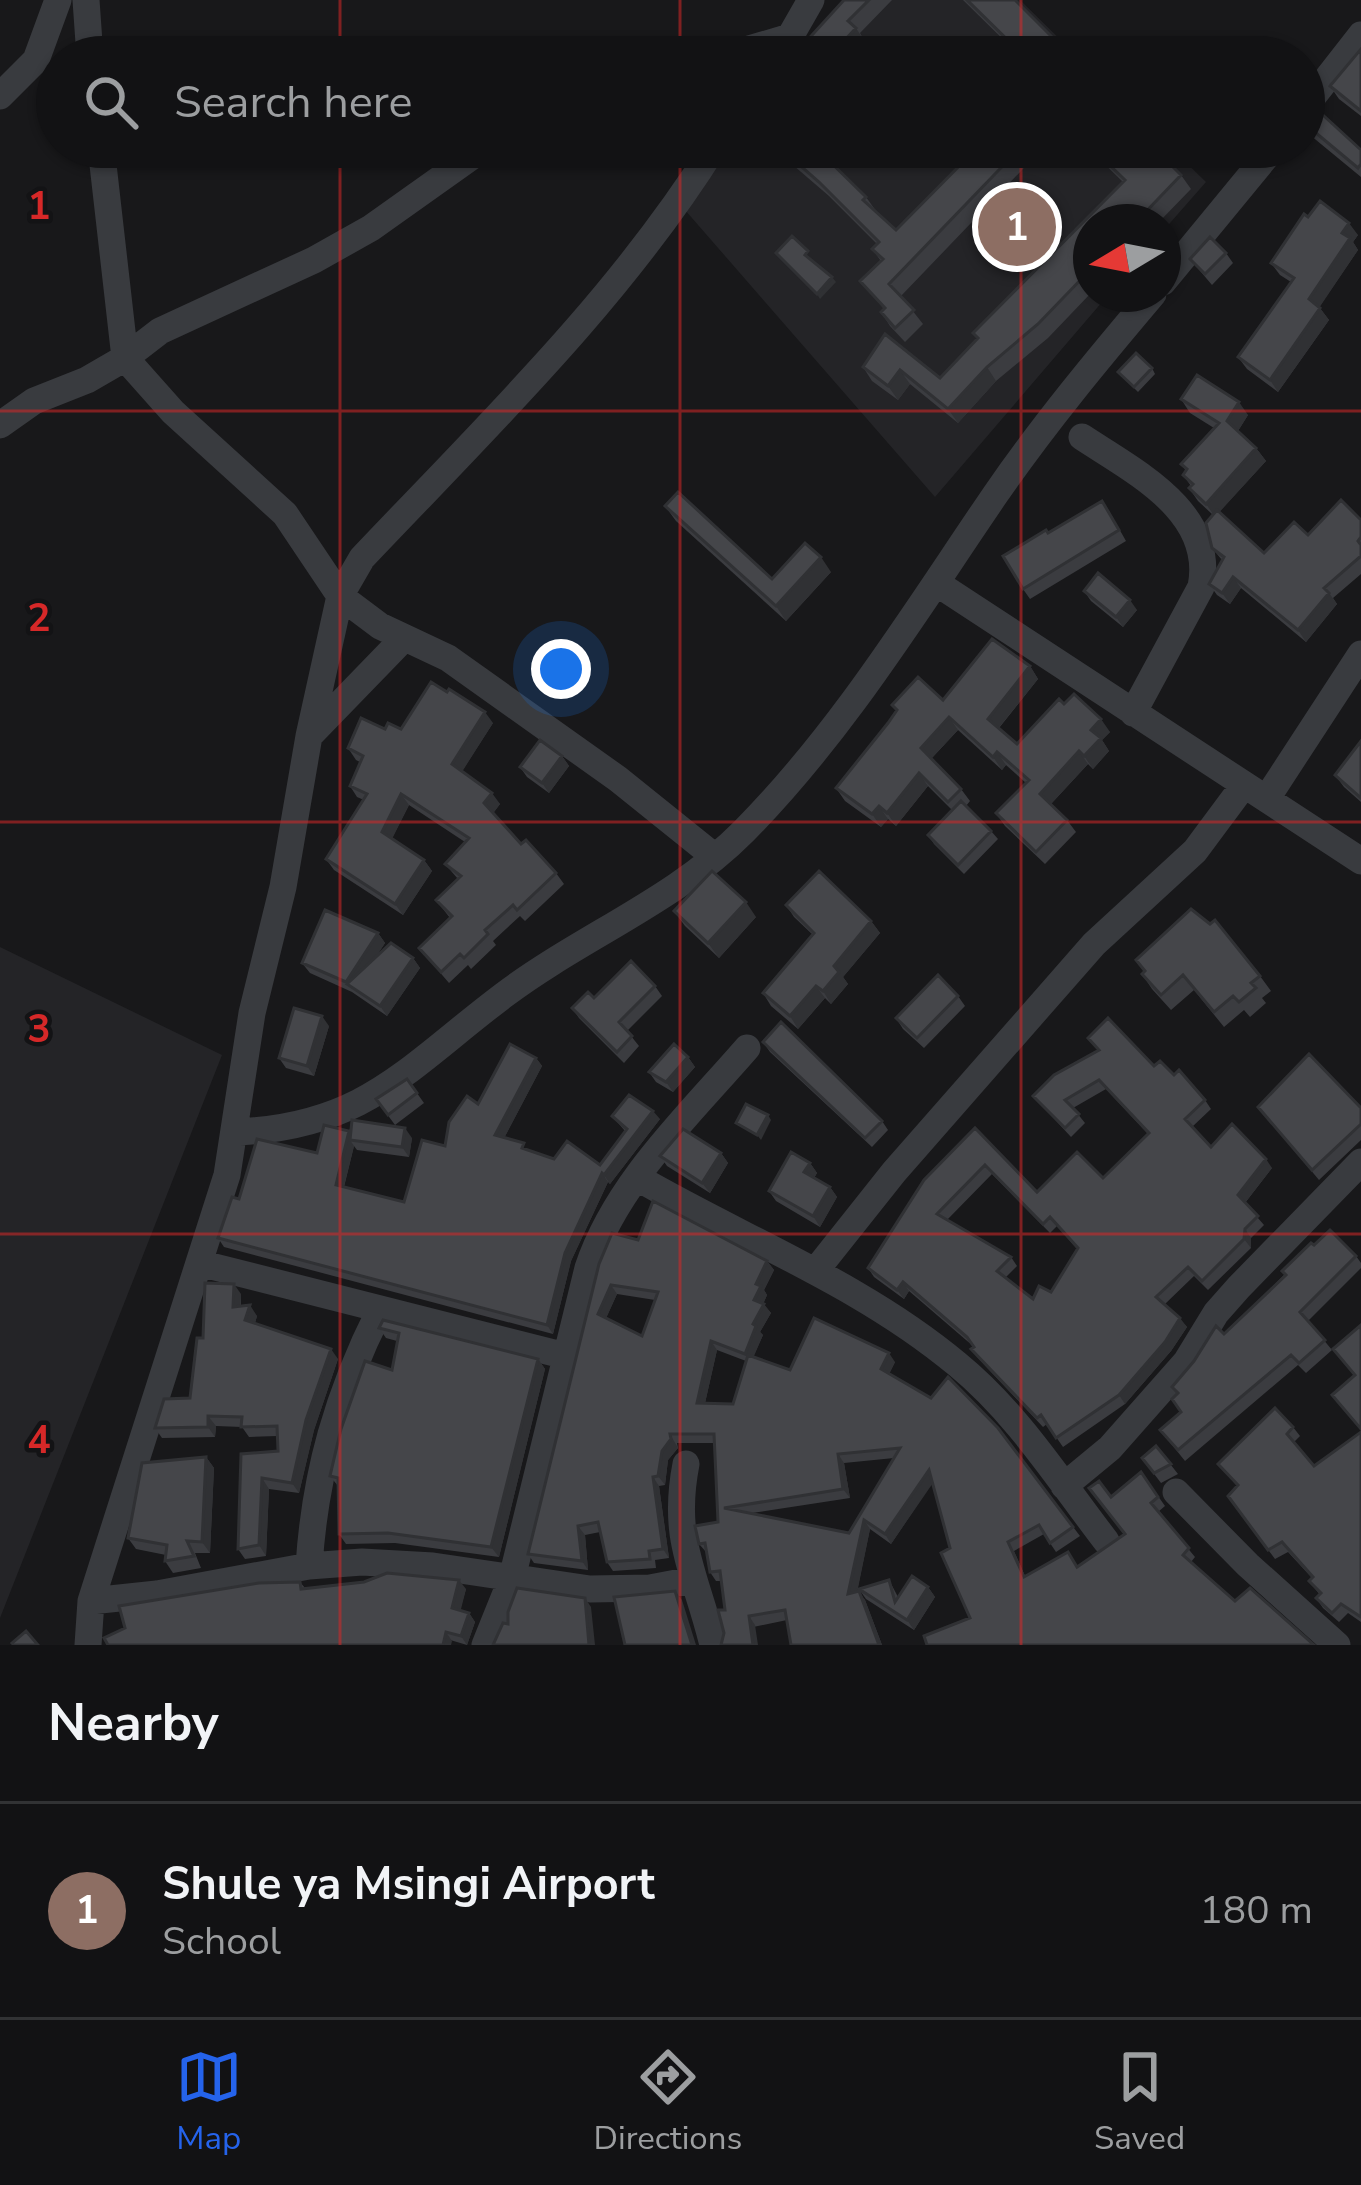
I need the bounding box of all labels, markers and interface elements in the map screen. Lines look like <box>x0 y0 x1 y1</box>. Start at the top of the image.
search box <box>36 36 1325 168</box>
icon: search <box>78 69 144 135</box>
text: Search here <box>174 72 413 133</box>
text: 1 <box>27 180 51 233</box>
pin: 1 <box>978 182 1056 272</box>
north arrow <box>1073 204 1181 312</box>
text: 2 <box>27 592 51 645</box>
your location <box>531 639 591 699</box>
text: 3 <box>27 1003 51 1056</box>
text: 4 <box>27 1414 51 1467</box>
text: Nearby <box>48 1688 219 1758</box>
text: Shule ya Msingi Airport <box>162 1854 655 1915</box>
text: 1 <box>75 1884 99 1937</box>
text: 180 m <box>1199 1884 1313 1937</box>
text: School <box>162 1915 281 1968</box>
tab: Map <box>176 2044 242 2161</box>
tab: Directions <box>594 2044 742 2161</box>
tab: Saved <box>1094 2044 1185 2161</box>

